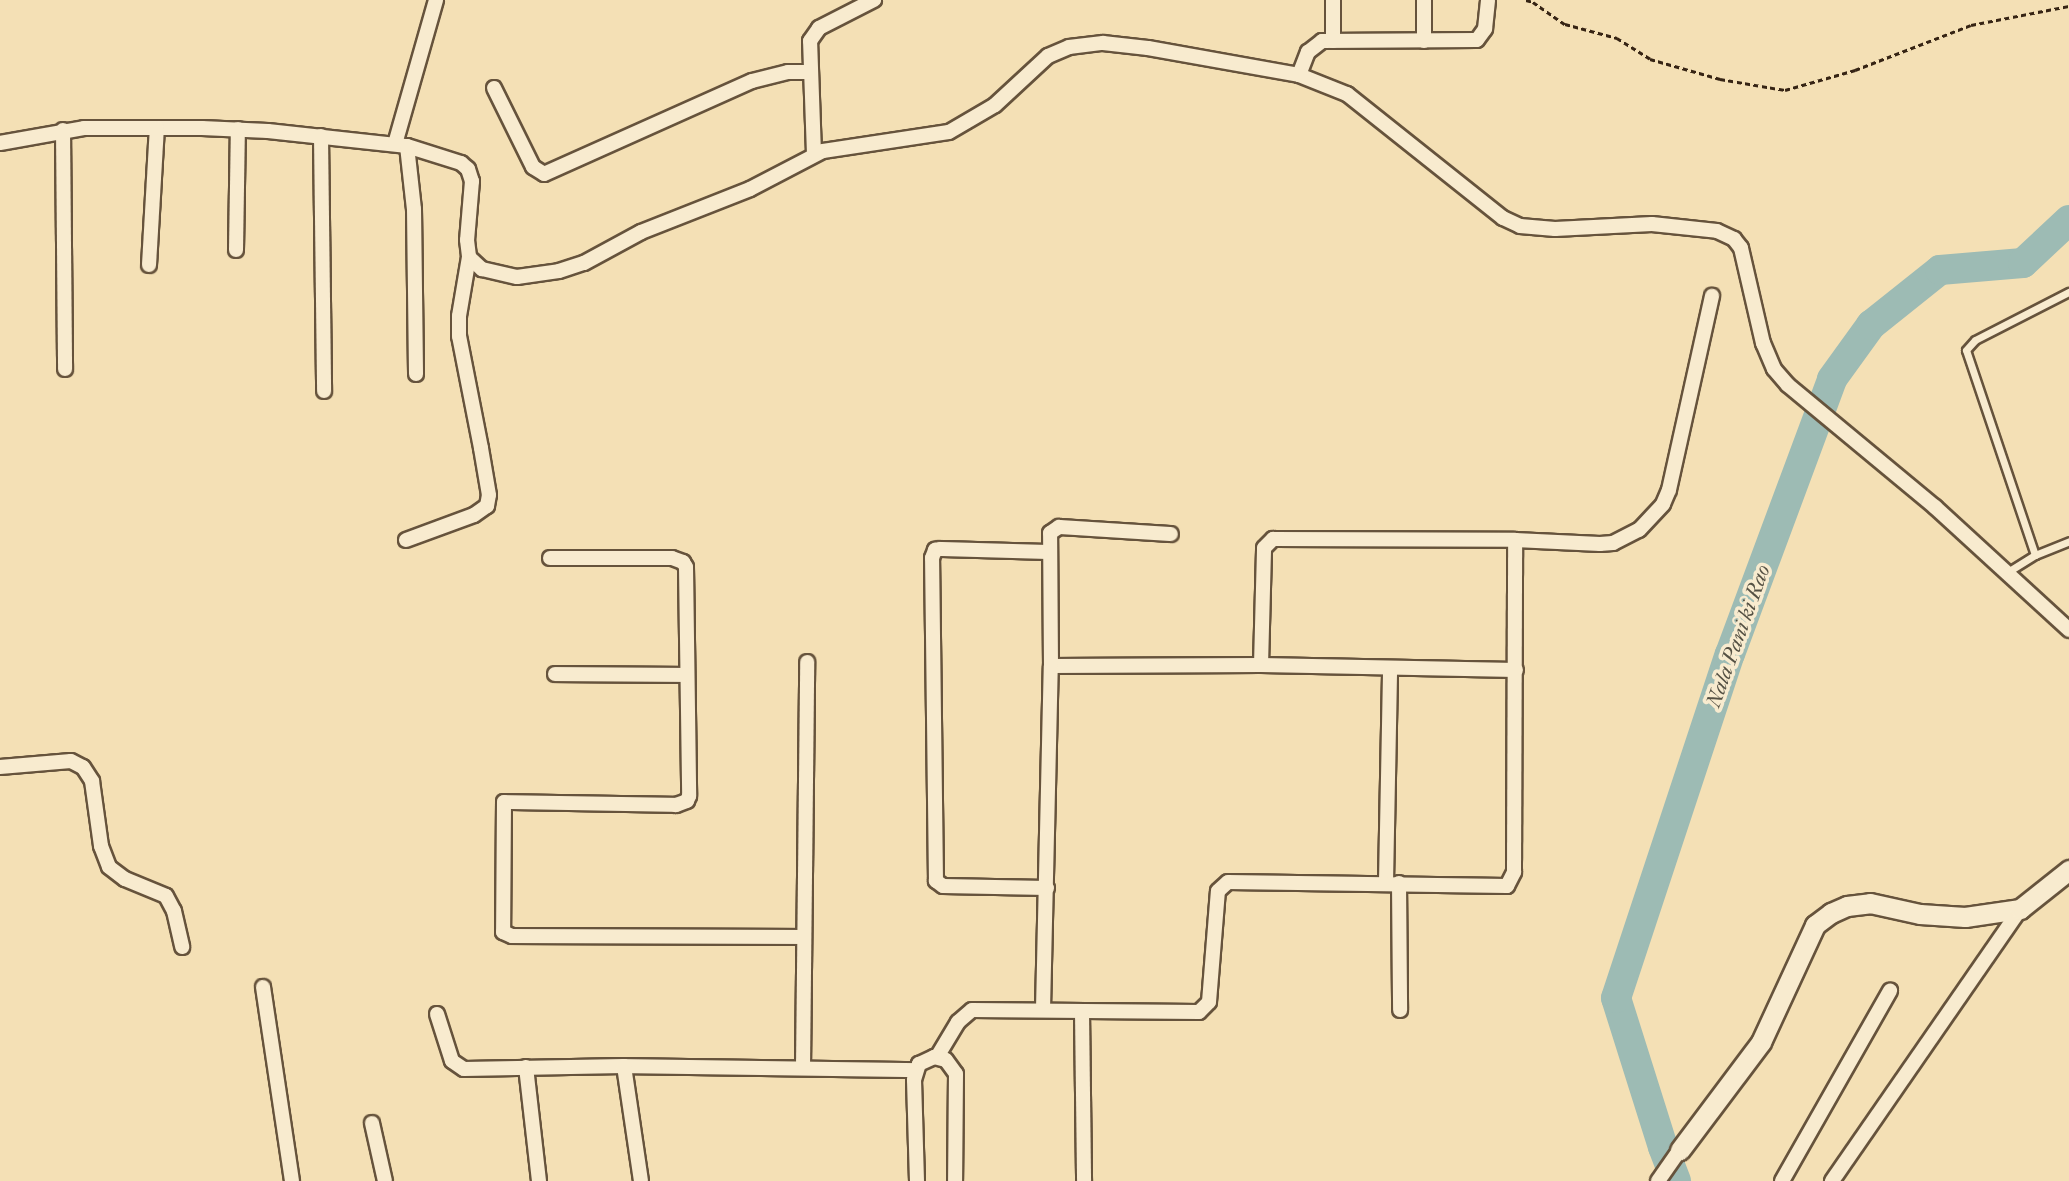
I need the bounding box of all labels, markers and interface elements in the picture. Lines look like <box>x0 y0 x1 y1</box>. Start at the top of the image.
water label: Nala Pani ki Rao <box>1701 561 1775 711</box>

